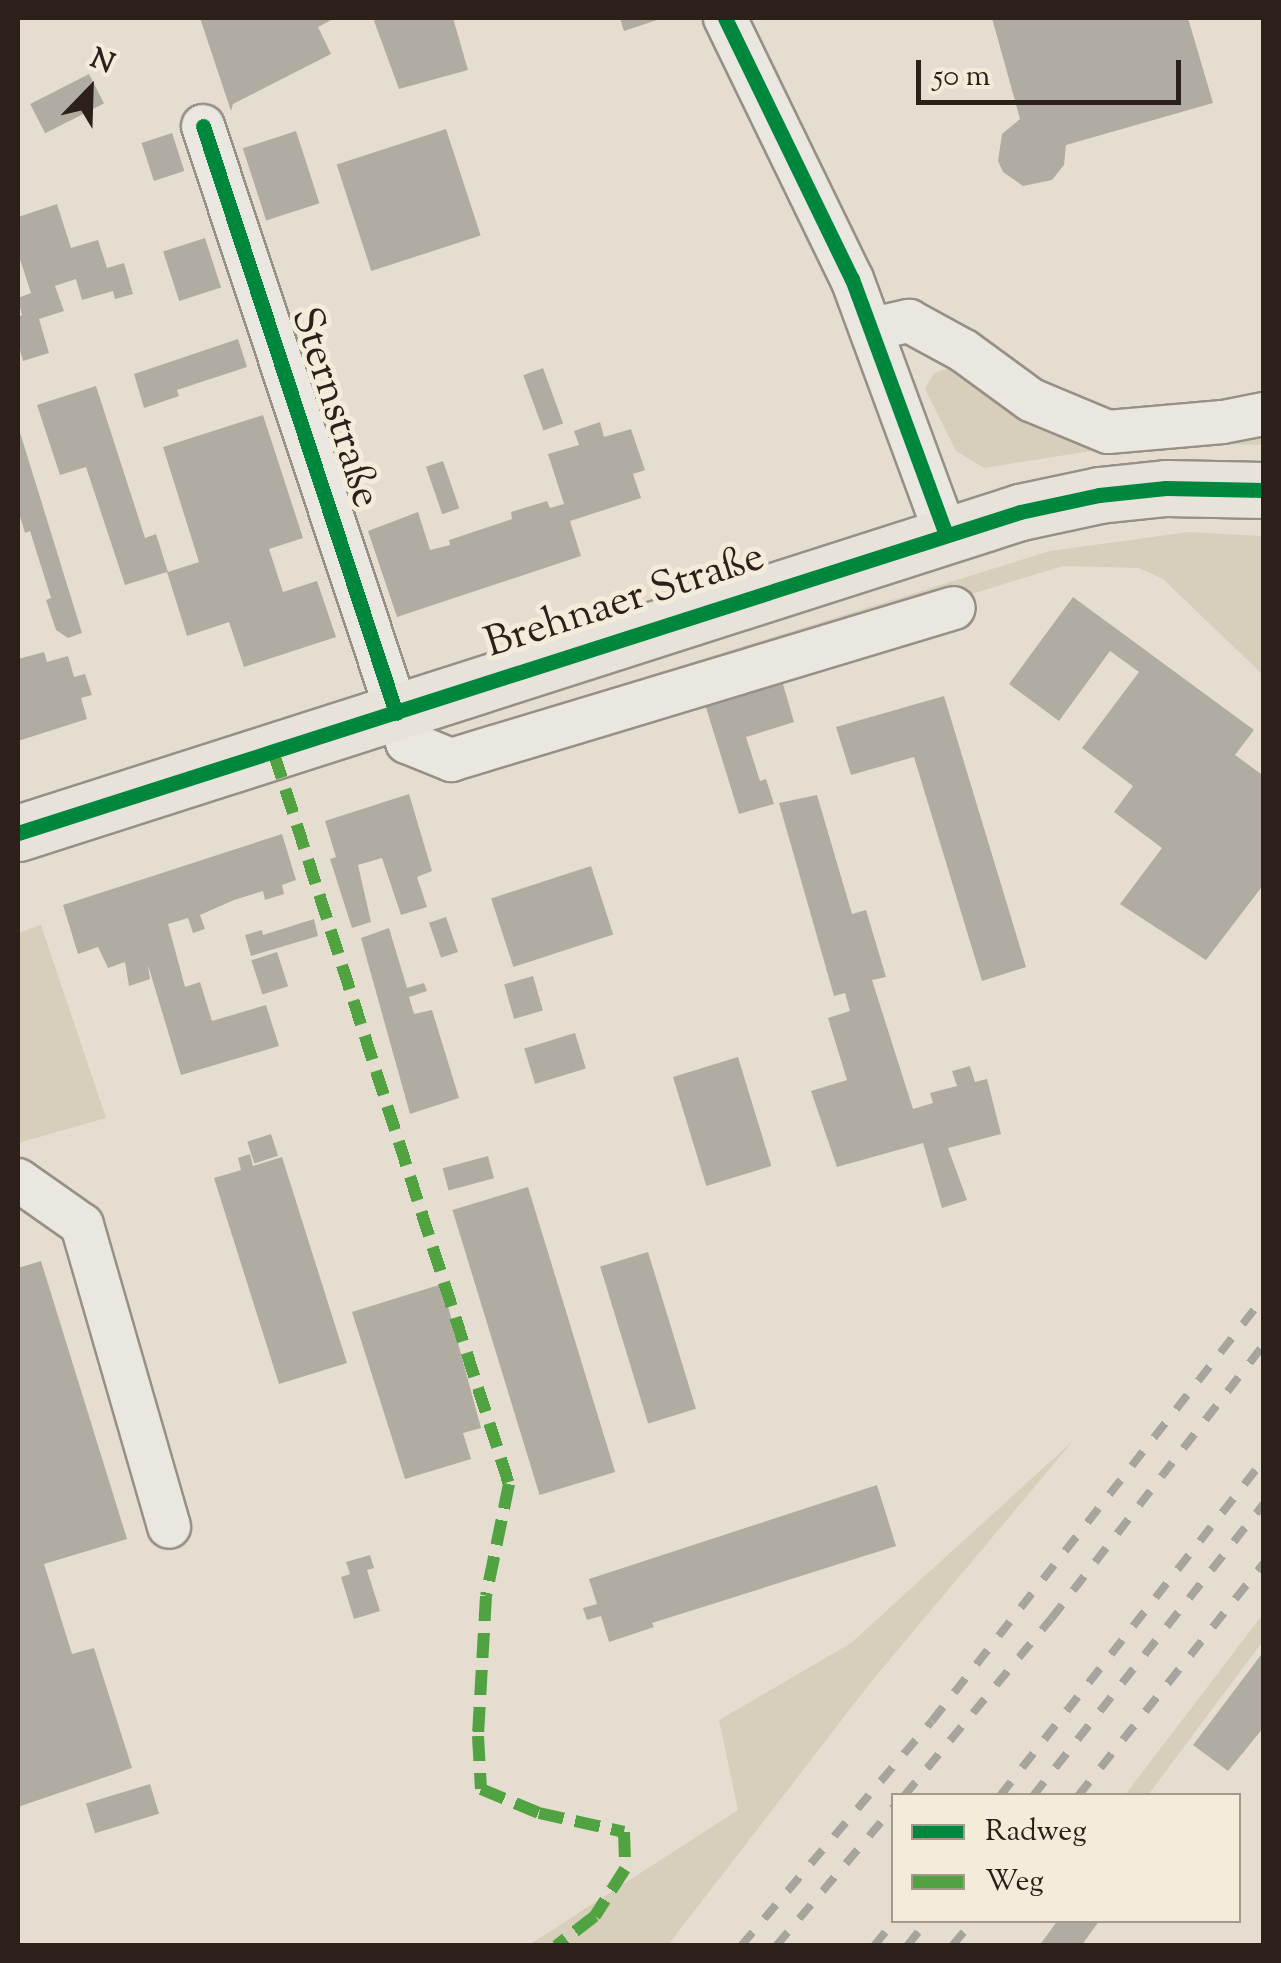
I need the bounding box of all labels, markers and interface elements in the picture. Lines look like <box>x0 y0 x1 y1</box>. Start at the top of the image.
north arrow <box>40 40 140 140</box>
text: N <box>84 40 120 85</box>
scale bar <box>921 40 1186 102</box>
text: 50 m <box>933 56 990 99</box>
street label: Sternstraße <box>278 302 390 514</box>
street label: Brehnaer Straße <box>479 533 771 671</box>
legend <box>891 1793 1241 1923</box>
text: Radweg <box>985 1811 1087 1854</box>
text: Weg <box>985 1861 1044 1904</box>

